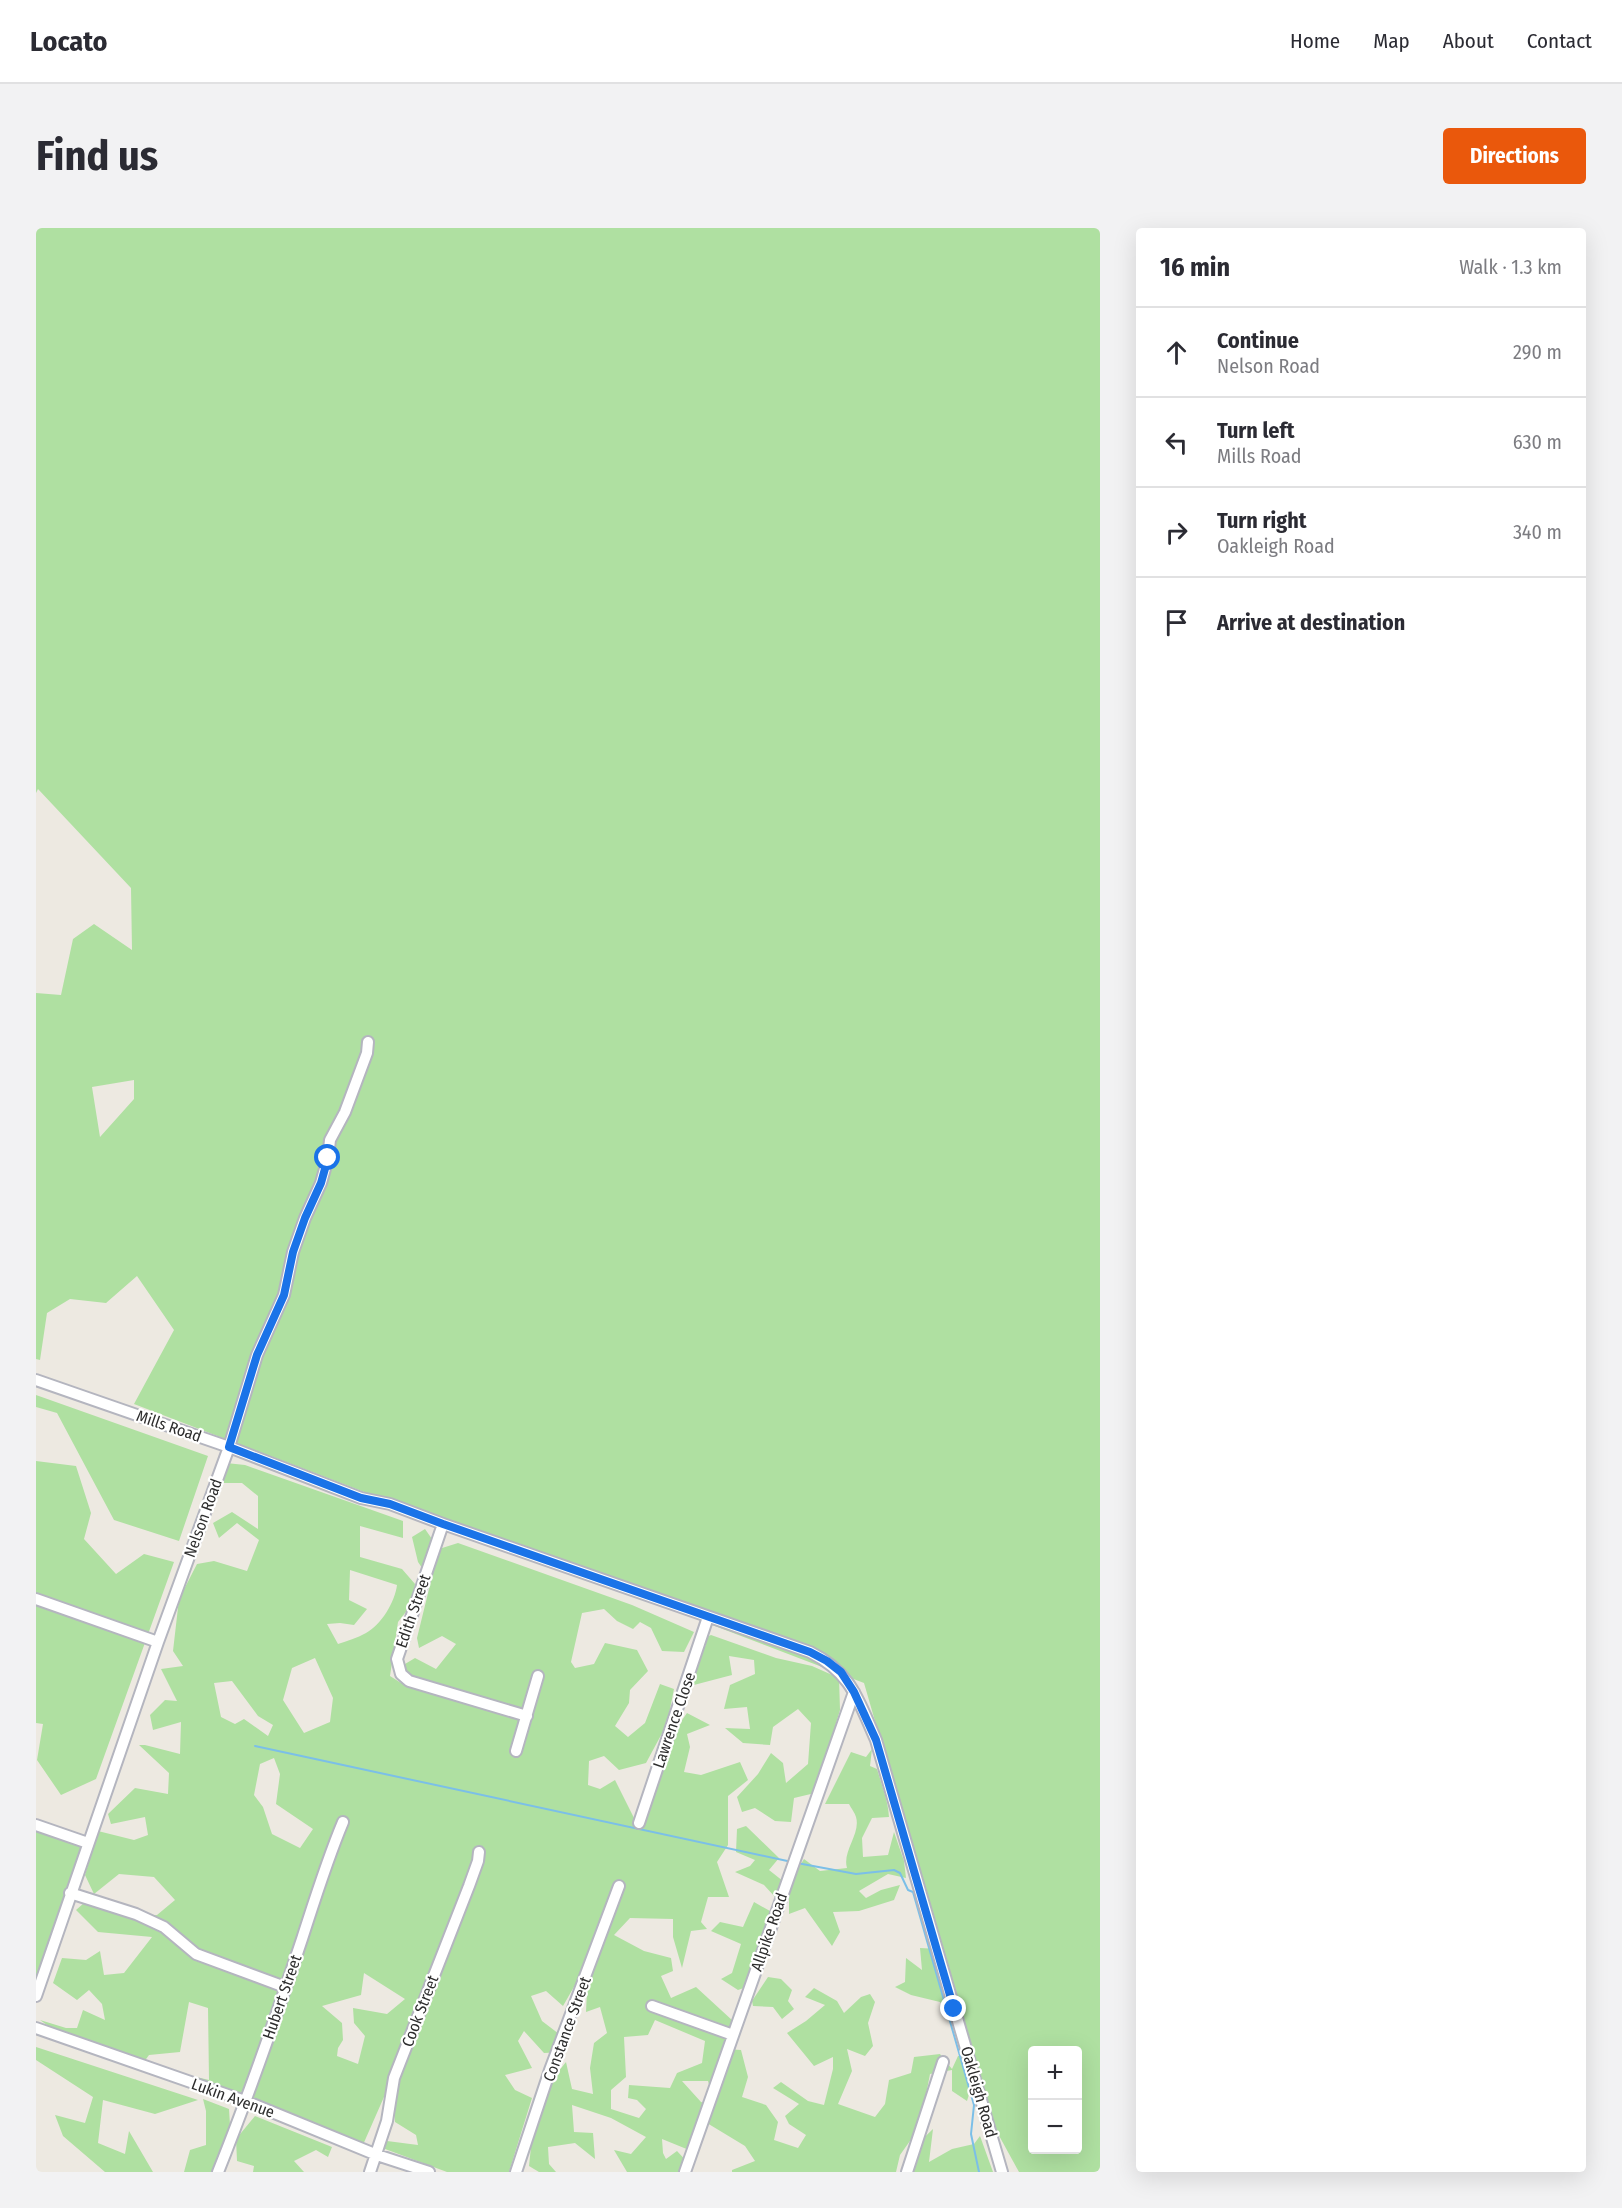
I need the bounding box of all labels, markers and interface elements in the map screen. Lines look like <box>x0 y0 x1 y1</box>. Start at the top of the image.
text: Locato <box>30 25 108 58</box>
text: Home <box>1290 28 1340 54</box>
text: Map <box>1373 28 1410 54</box>
text: About <box>1443 28 1494 54</box>
text: Contact <box>1527 28 1592 54</box>
button: Directions <box>1443 128 1586 184</box>
text: Find us <box>36 131 158 181</box>
text: 16 min <box>1160 252 1230 283</box>
text: Walk · 1.3 km <box>1459 255 1562 279</box>
text: Continue <box>1217 327 1299 354</box>
icon: ahead <box>1160 336 1193 369</box>
text: 290 m <box>1513 340 1562 364</box>
text: Nelson Road <box>1217 354 1320 378</box>
text: Turn left <box>1217 417 1295 444</box>
icon: left <box>1160 426 1193 459</box>
text: 630 m <box>1513 430 1562 454</box>
text: Mills Road <box>1217 444 1302 468</box>
text: Turn right <box>1217 507 1306 534</box>
icon: right <box>1160 516 1193 549</box>
text: 340 m <box>1513 520 1562 544</box>
text: Oakleigh Road <box>1217 534 1335 558</box>
icon: arrive <box>1160 606 1193 639</box>
text: Arrive at destination <box>1217 609 1405 636</box>
route start <box>314 1144 340 1170</box>
street label: Mills Road <box>134 1406 204 1446</box>
street label: Nelson Road <box>180 1476 226 1560</box>
street label: Edith Street <box>392 1571 435 1650</box>
street label: Lawrence Close <box>649 1669 699 1770</box>
street label: Allpike Road <box>747 1890 791 1974</box>
street label: Hubert Street <box>259 1951 306 2042</box>
street label: Cook Street <box>398 1972 443 2050</box>
street label: Constance Street <box>539 1973 595 2084</box>
route end <box>940 1995 966 2021</box>
street label: Oakleigh Road <box>957 2044 1001 2140</box>
map controls <box>1028 2046 1082 2154</box>
button: + <box>1028 2046 1082 2100</box>
street label: Lukin Avenue <box>189 2074 277 2122</box>
button: − <box>1028 2100 1082 2154</box>

